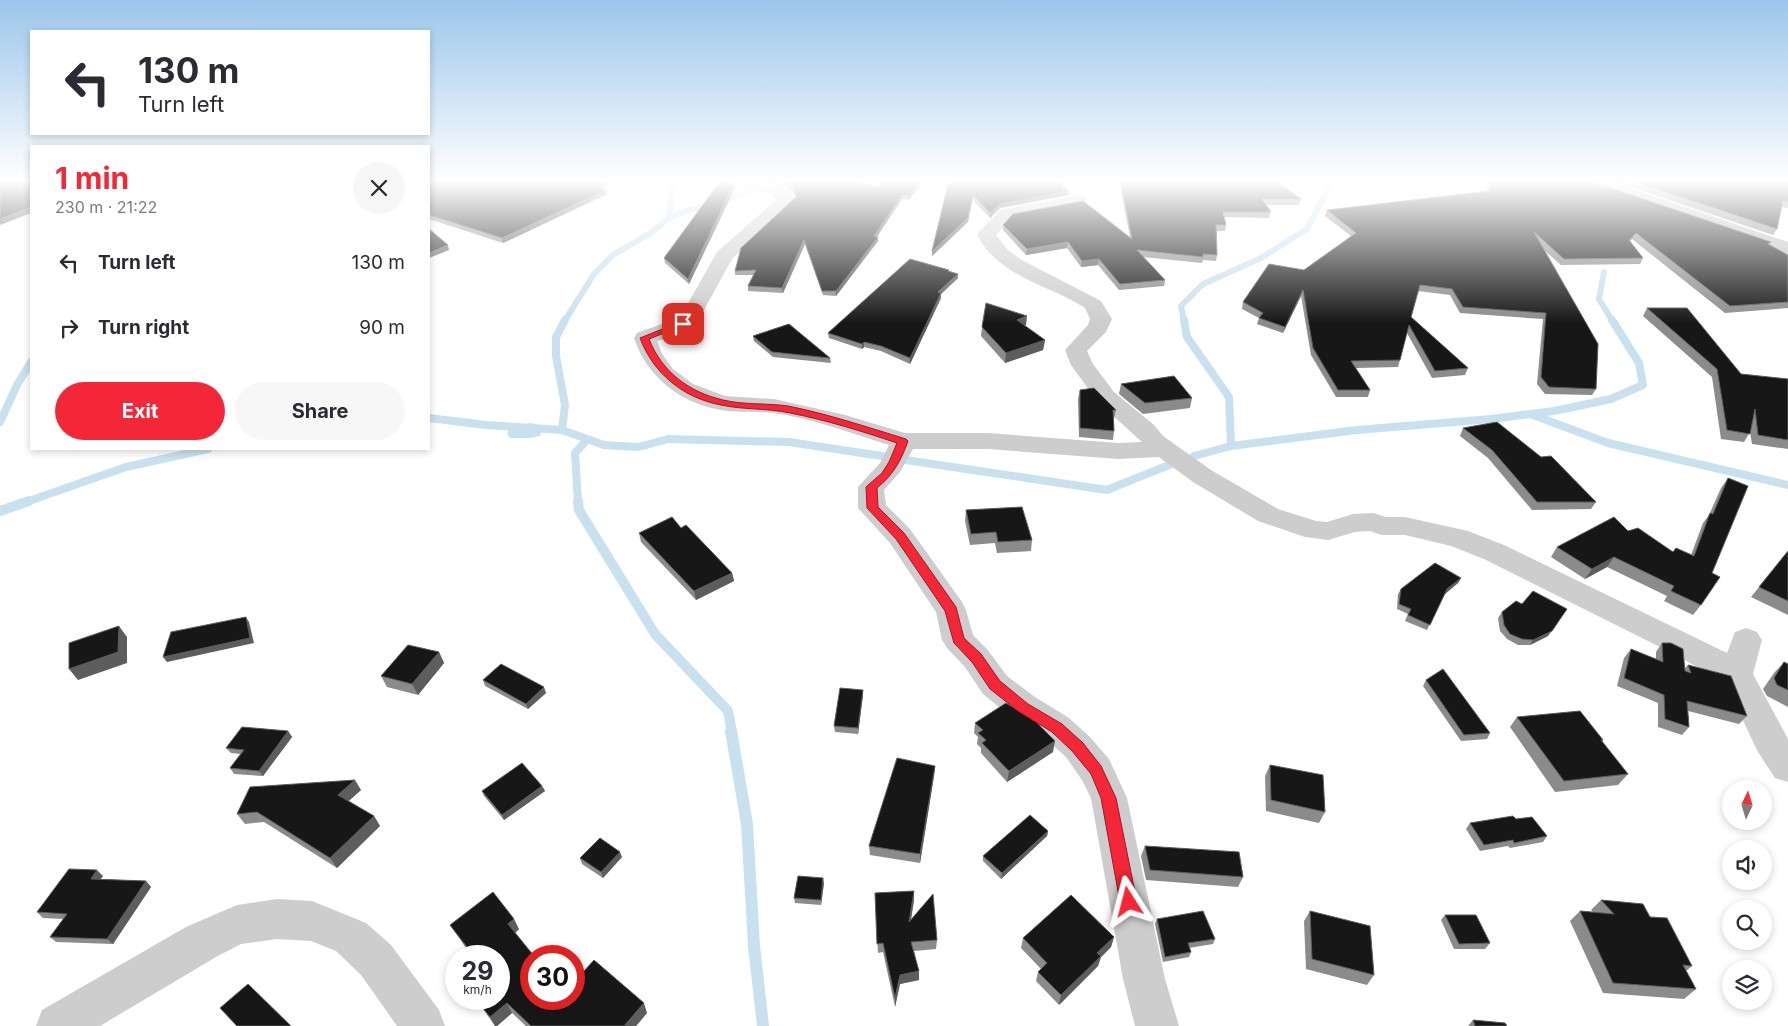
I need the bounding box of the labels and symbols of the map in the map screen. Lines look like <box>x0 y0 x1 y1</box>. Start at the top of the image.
pin <box>662 303 704 345</box>
north arrow <box>1722 780 1772 830</box>
position arrow <box>1102 875 1154 927</box>
speed limit sign: 30 <box>520 945 585 1010</box>

